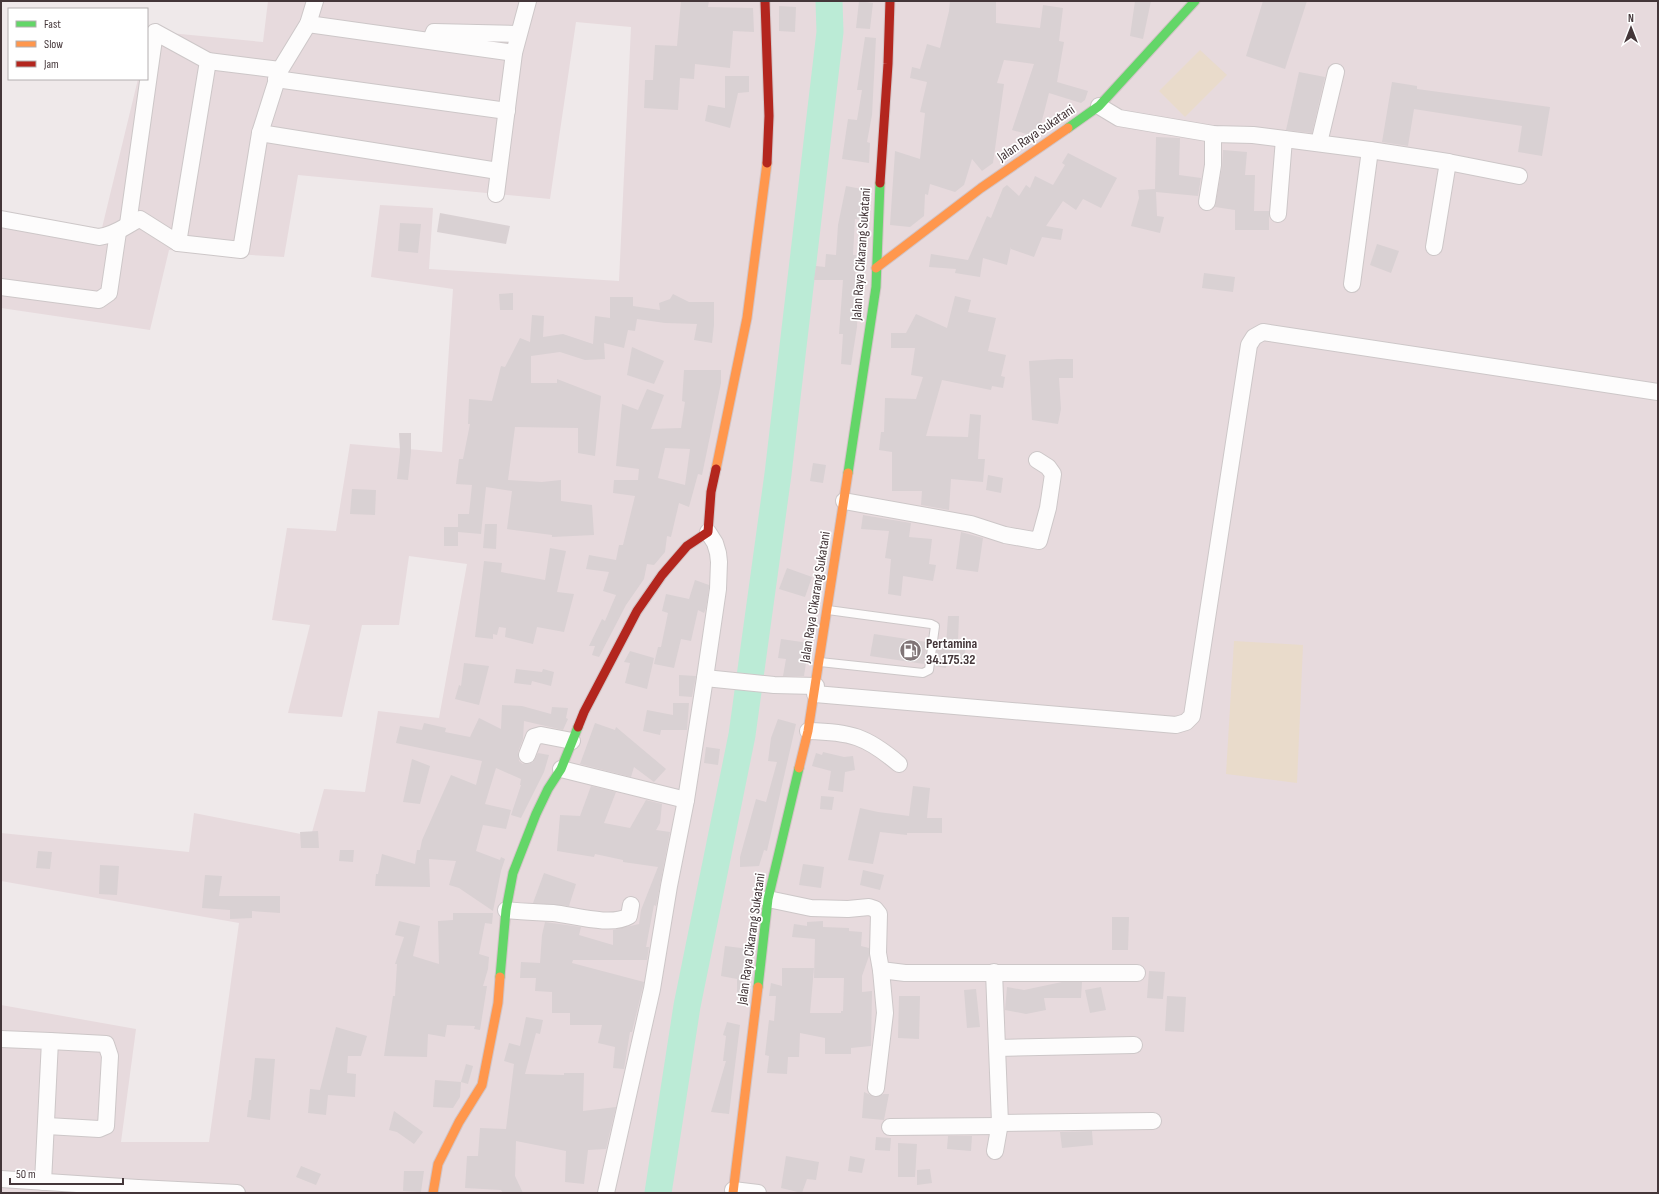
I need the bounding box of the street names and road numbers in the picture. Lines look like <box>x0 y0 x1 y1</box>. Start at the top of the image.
street label: Jalan Raya Sukatani <box>993 101 1078 166</box>
street label: Jalan Raya Cikarang Sukatani <box>848 187 874 322</box>
street label: Jalan Raya Cikarang Sukatani <box>796 530 834 665</box>
street label: Jalan Raya Cikarang Sukatani <box>733 872 769 1007</box>

